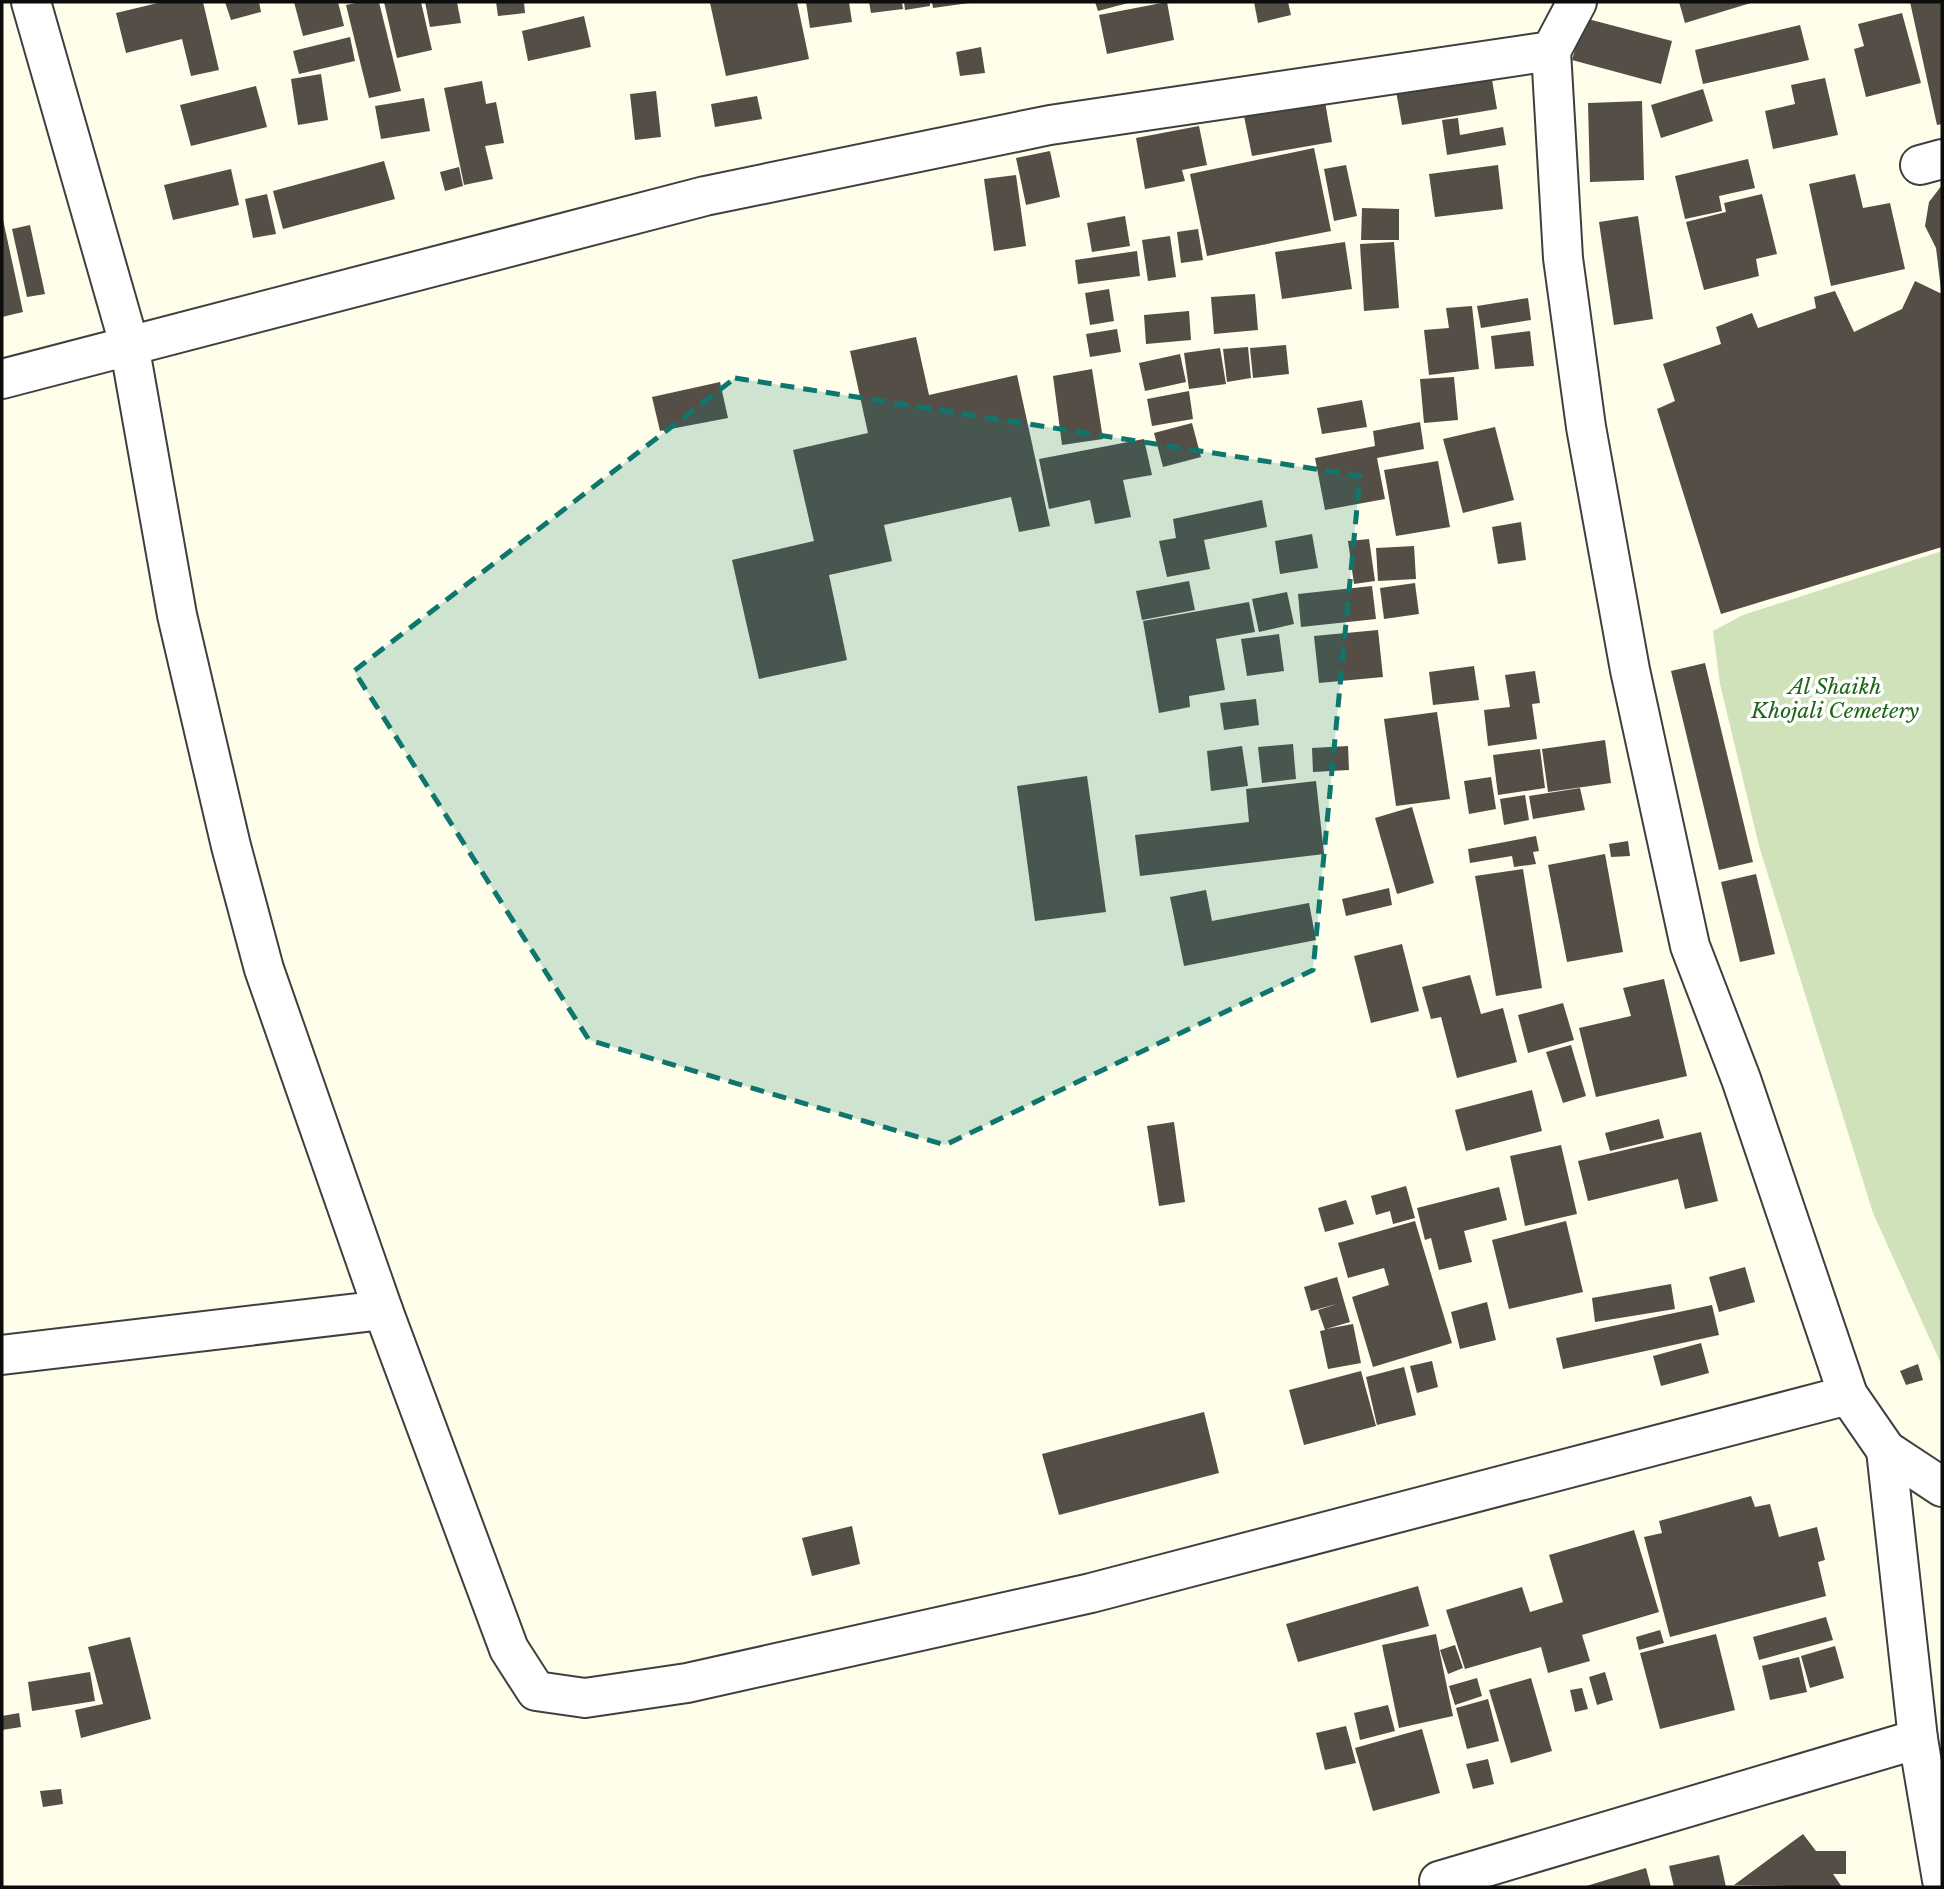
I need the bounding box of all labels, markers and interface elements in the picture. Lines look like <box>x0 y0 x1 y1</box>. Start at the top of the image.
park label: Al Shaikh Khojali Cemetery <box>1750 674 1919 724</box>

